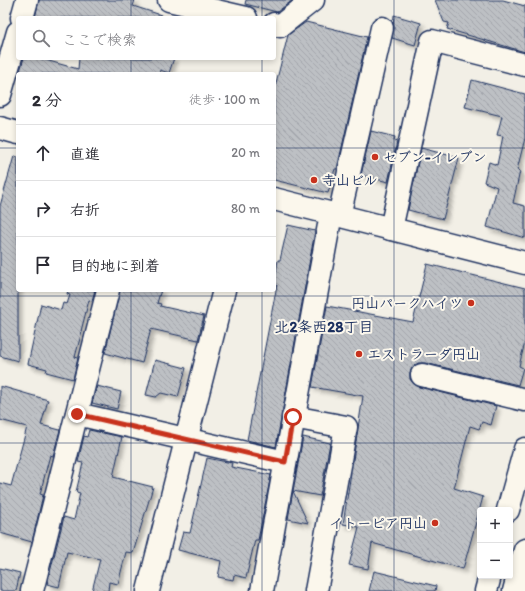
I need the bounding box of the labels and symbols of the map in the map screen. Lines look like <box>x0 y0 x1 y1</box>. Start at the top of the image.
place label: セブン-イレブン <box>383 149 487 166</box>
marker: セブン-イレブン <box>370 152 380 162</box>
place label: 寺山ビル <box>322 172 378 189</box>
marker: 寺山ビル <box>309 175 319 185</box>
place label: 円山パークハイツ <box>351 295 463 312</box>
marker: 円山パークハイツ <box>466 298 476 308</box>
district label: 北2条西28丁目 <box>274 318 374 336</box>
place label: エストラーダ円山 <box>367 346 480 363</box>
marker: エストラーダ円山 <box>354 349 364 359</box>
route end <box>68 405 86 423</box>
route start <box>284 408 302 426</box>
place label: イトーピア円山 <box>329 515 427 532</box>
marker: イトーピア円山 <box>430 518 440 528</box>

